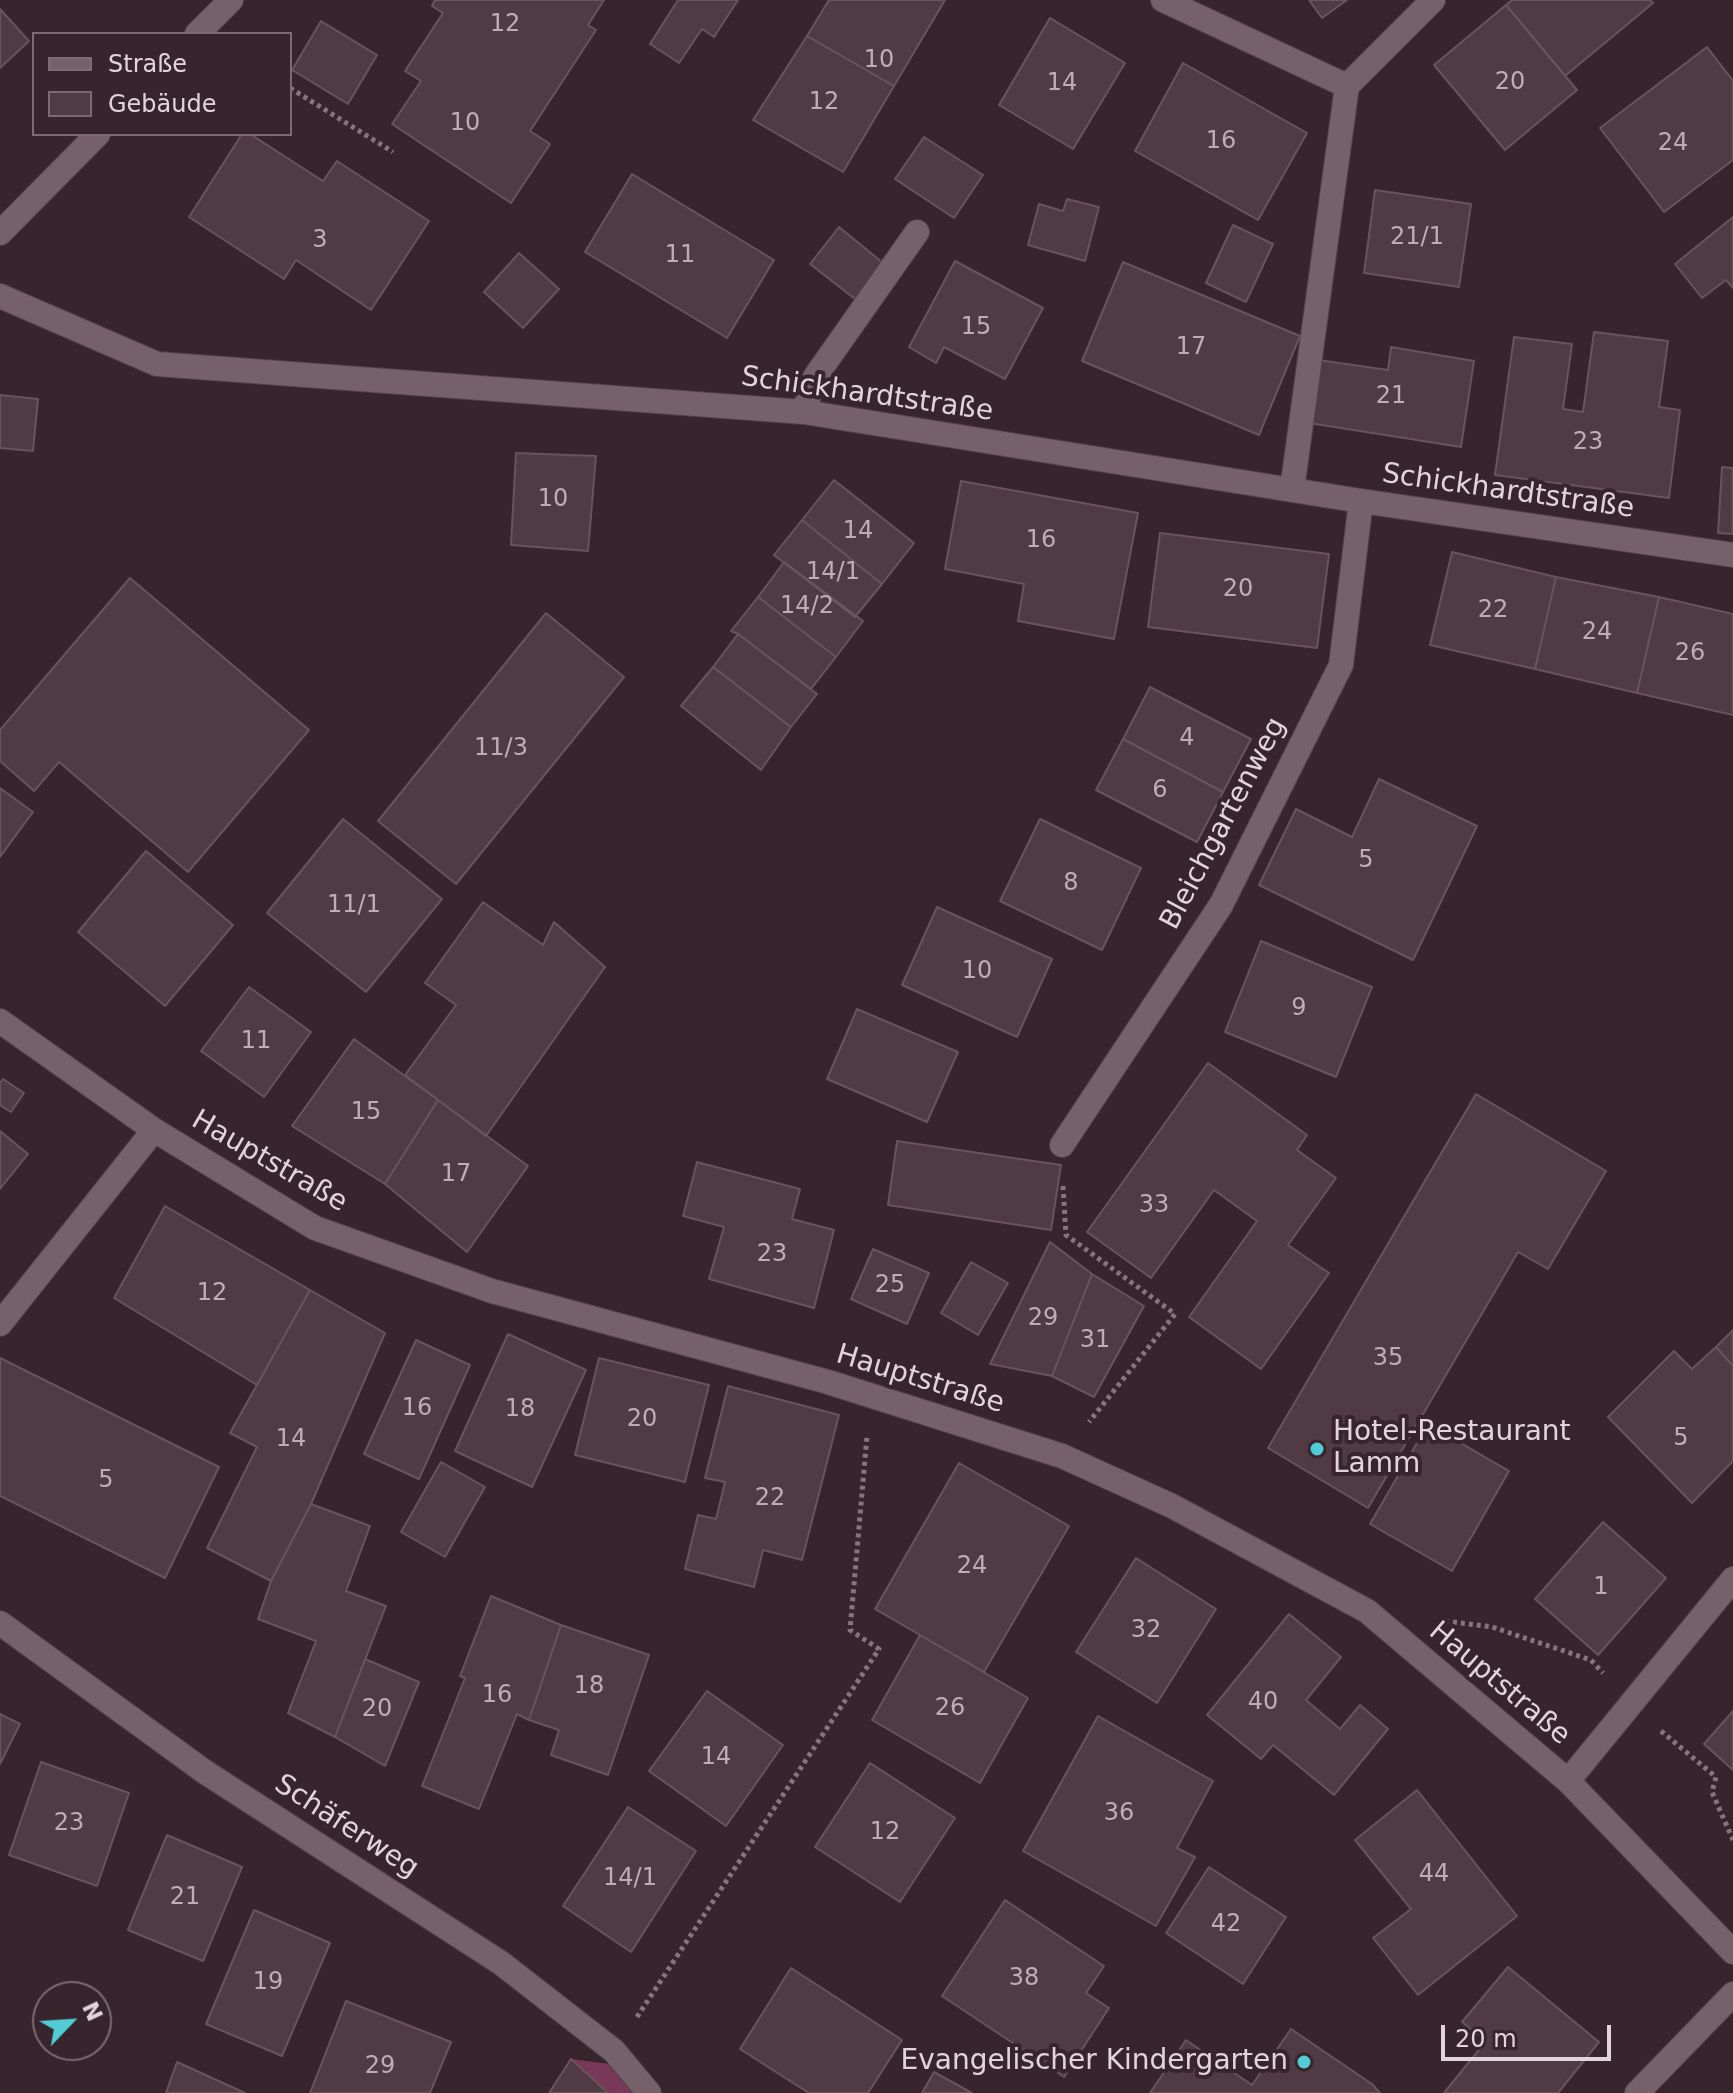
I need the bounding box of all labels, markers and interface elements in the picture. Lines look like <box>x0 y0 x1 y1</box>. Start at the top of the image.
house number: 12 <box>490 11 520 39</box>
legend <box>32 32 292 136</box>
house number: 10 <box>864 47 894 75</box>
text: Straße <box>108 50 187 78</box>
house number: 20 <box>1495 69 1525 97</box>
house number: 14 <box>1047 70 1077 98</box>
house number: 12 <box>809 89 839 117</box>
text: Gebäude <box>108 90 217 118</box>
house number: 10 <box>450 110 480 138</box>
house number: 16 <box>1206 128 1236 156</box>
house number: 24 <box>1658 130 1688 158</box>
house number: 21/1 <box>1390 224 1444 252</box>
house number: 3 <box>312 227 328 255</box>
house number: 11 <box>665 242 695 270</box>
house number: 15 <box>961 314 991 342</box>
house number: 17 <box>1176 334 1206 362</box>
street label: Schickhardtstraße <box>739 361 995 429</box>
house number: 21 <box>1376 383 1406 411</box>
house number: 23 <box>1573 429 1603 457</box>
street label: Schickhardtstraße <box>1380 458 1636 526</box>
house number: 10 <box>538 486 568 514</box>
house number: 14 <box>843 518 873 546</box>
house number: 16 <box>1026 527 1056 555</box>
house number: 14/1 <box>806 559 860 587</box>
house number: 20 <box>1223 576 1253 604</box>
house number: 14/2 <box>780 593 834 621</box>
house number: 22 <box>1478 597 1508 625</box>
house number: 24 <box>1582 619 1612 647</box>
house number: 26 <box>1675 640 1705 668</box>
street label: Bleichgartenweg <box>1154 712 1294 936</box>
house number: 4 <box>1179 725 1195 753</box>
house number: 11/3 <box>474 735 528 763</box>
house number: 6 <box>1152 777 1168 805</box>
house number: 5 <box>1358 847 1374 875</box>
house number: 8 <box>1063 870 1079 898</box>
house number: 11/1 <box>327 892 381 920</box>
house number: 10 <box>962 958 992 986</box>
house number: 9 <box>1291 995 1307 1023</box>
house number: 11 <box>241 1028 271 1056</box>
house number: 15 <box>351 1099 381 1127</box>
street label: Hauptstraße <box>185 1104 353 1220</box>
house number: 17 <box>441 1161 471 1189</box>
house number: 33 <box>1139 1192 1169 1220</box>
house number: 23 <box>757 1241 787 1269</box>
house number: 25 <box>875 1272 905 1300</box>
house number: 12 <box>197 1280 227 1308</box>
house number: 29 <box>1028 1305 1058 1333</box>
house number: 31 <box>1080 1327 1110 1355</box>
street label: Hauptstraße <box>832 1339 1008 1421</box>
house number: 35 <box>1373 1345 1403 1373</box>
house number: 16 <box>402 1395 432 1423</box>
house number: 18 <box>505 1396 535 1424</box>
house number: 20 <box>627 1406 657 1434</box>
place label: Hotel-Restaurant Lamm <box>1333 1416 1571 1482</box>
house number: 5 <box>1673 1425 1689 1453</box>
house number: 14 <box>276 1426 306 1454</box>
marker: Hotel-Restaurant Lamm <box>1308 1440 1326 1458</box>
house number: 5 <box>98 1467 114 1495</box>
house number: 22 <box>755 1485 785 1513</box>
house number: 24 <box>957 1553 987 1581</box>
house number: 1 <box>1593 1574 1609 1602</box>
street label: Hauptstraße <box>1422 1615 1576 1753</box>
house number: 32 <box>1131 1617 1161 1645</box>
house number: 18 <box>574 1673 604 1701</box>
house number: 16 <box>482 1682 512 1710</box>
house number: 40 <box>1248 1689 1278 1717</box>
house number: 26 <box>935 1695 965 1723</box>
house number: 20 <box>362 1696 392 1724</box>
house number: 14 <box>701 1744 731 1772</box>
street label: Schäferweg <box>268 1768 424 1886</box>
house number: 36 <box>1104 1800 1134 1828</box>
house number: 23 <box>54 1810 84 1838</box>
house number: 12 <box>870 1819 900 1847</box>
house number: 44 <box>1419 1861 1449 1889</box>
house number: 14/1 <box>603 1865 657 1893</box>
house number: 21 <box>170 1884 200 1912</box>
house number: 42 <box>1211 1911 1241 1939</box>
house number: 38 <box>1009 1965 1039 1993</box>
house number: 19 <box>253 1969 283 1997</box>
north arrow <box>32 1981 112 2061</box>
text: N <box>77 1998 108 2025</box>
scale bar <box>1445 2009 1615 2059</box>
text: 20 m <box>1455 2025 1517 2053</box>
place label: Evangelischer Kindergarten <box>901 2045 1288 2079</box>
house number: 29 <box>365 2053 395 2081</box>
marker: Evangelischer Kindergarten <box>1295 2053 1313 2071</box>

